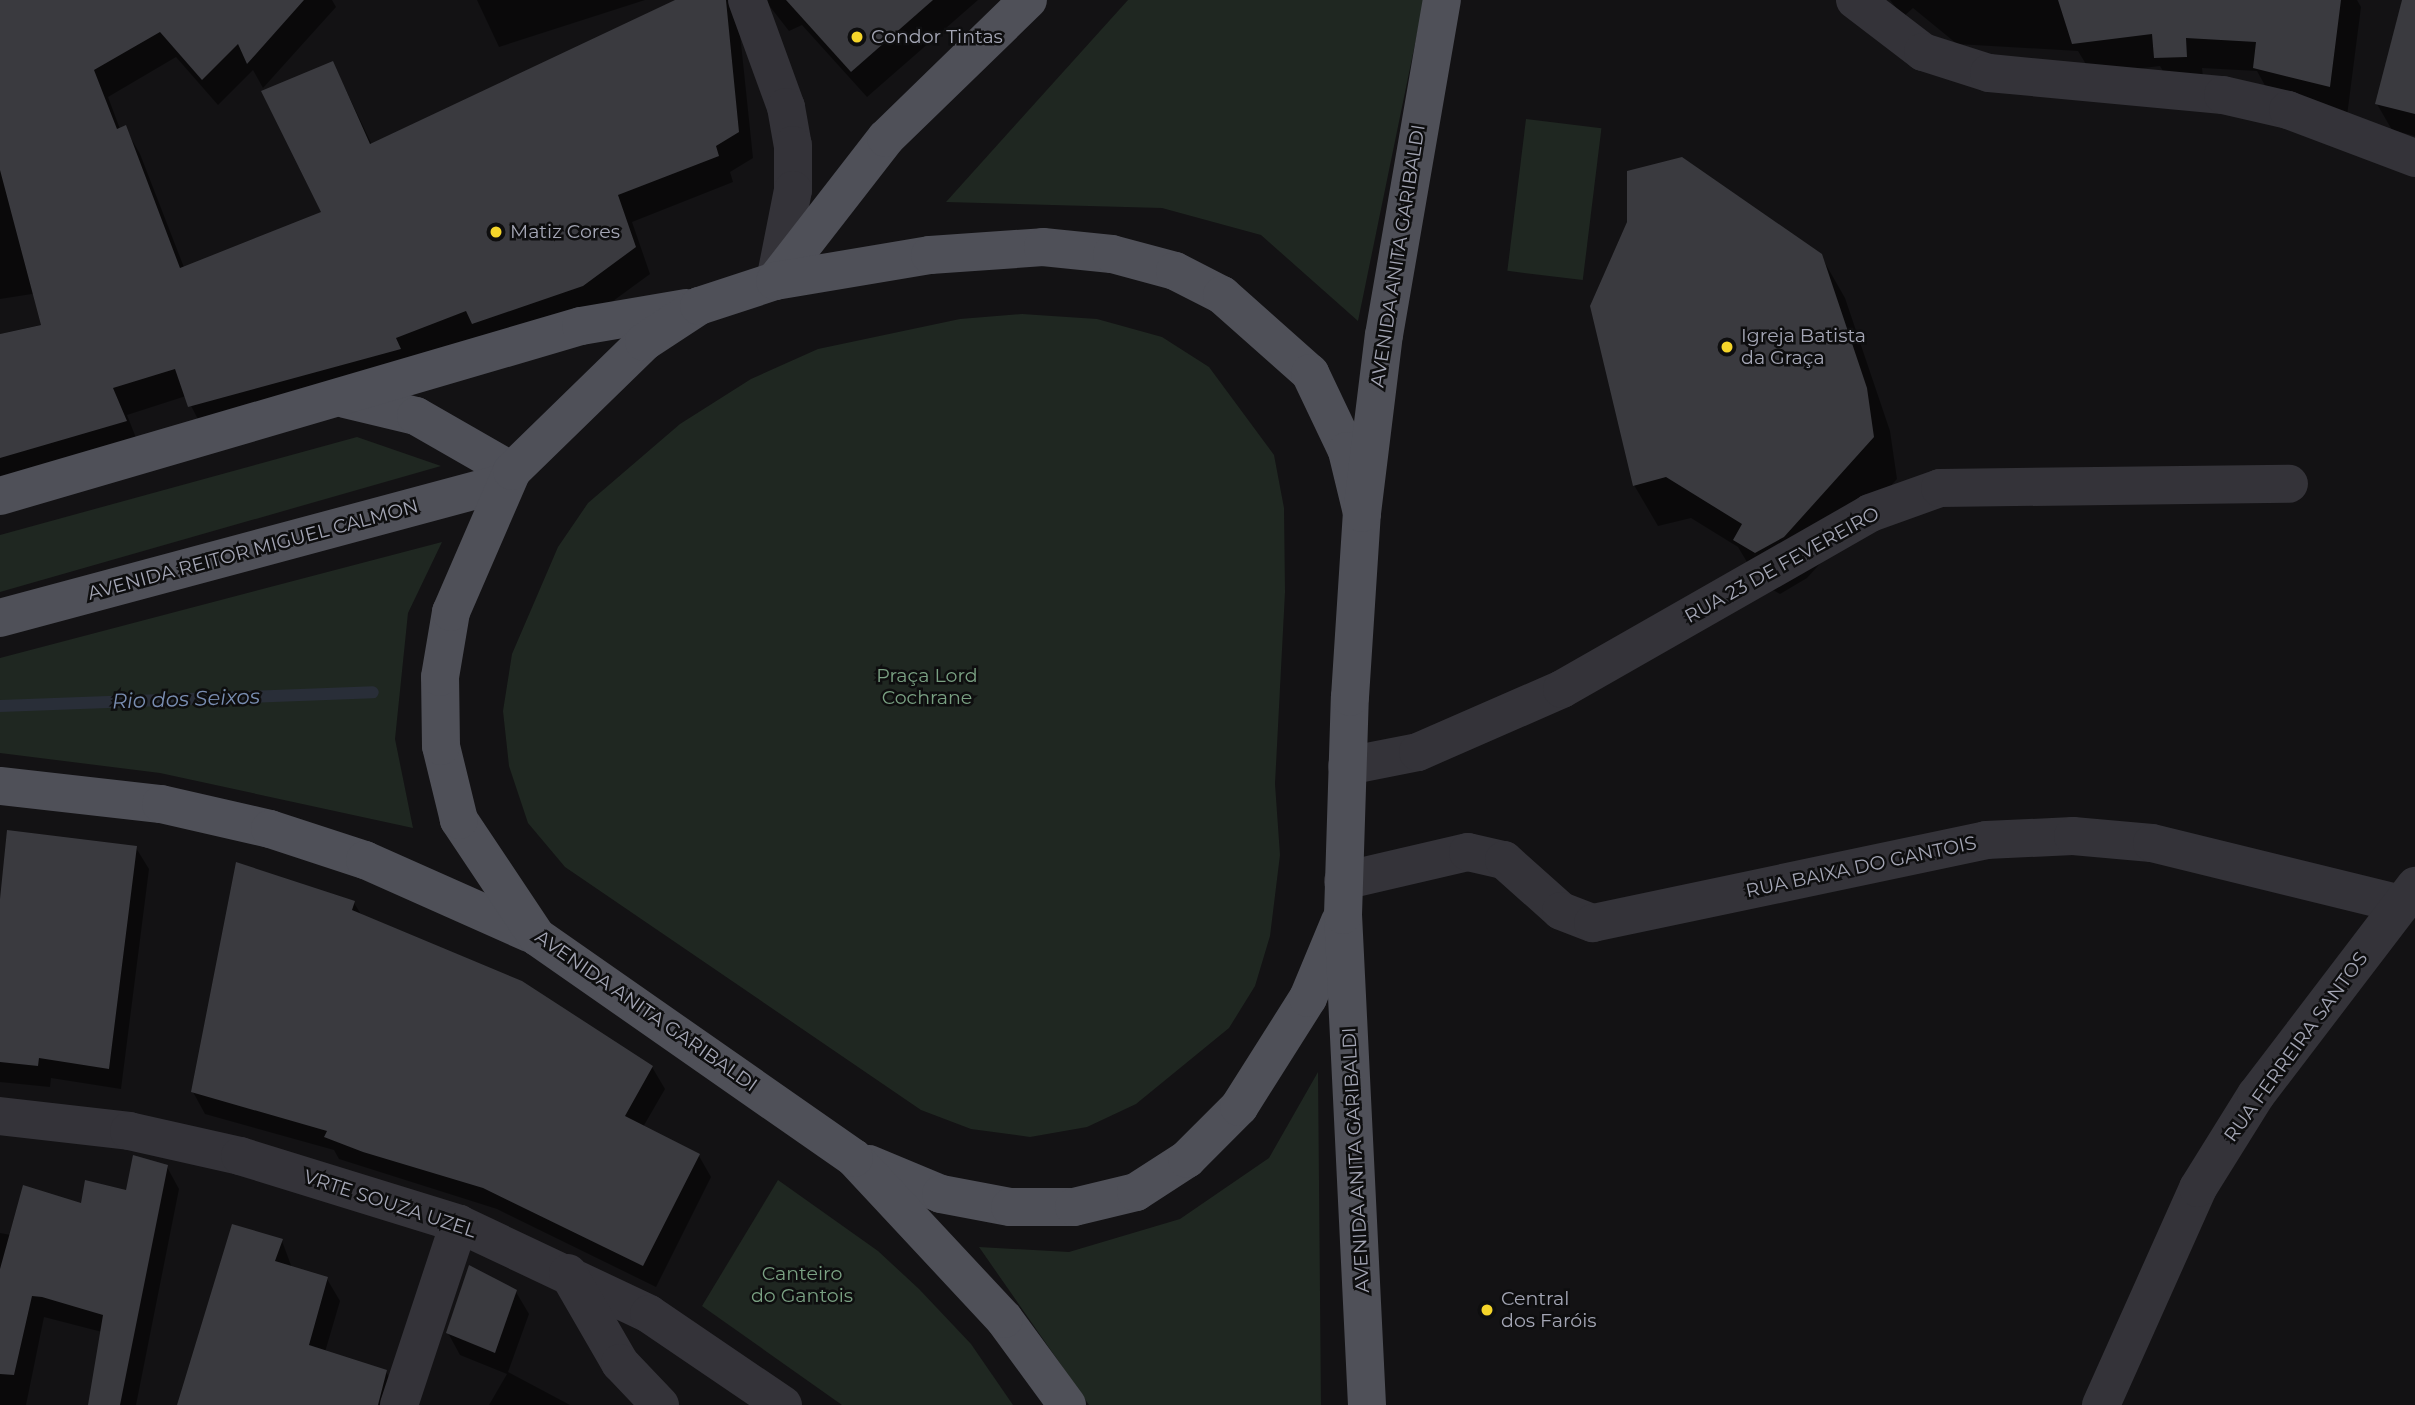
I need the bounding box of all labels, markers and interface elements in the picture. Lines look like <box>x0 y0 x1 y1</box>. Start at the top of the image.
place label: Condor Tintas <box>871 26 1003 48</box>
marker: Condor Tintas <box>849 29 865 45</box>
street label: AVENIDA ANITA GARIBALDI <box>1366 123 1430 389</box>
place label: Matiz Cores <box>510 221 620 243</box>
marker: Matiz Cores <box>488 224 504 240</box>
place label: Igreja Batista da Graça <box>1741 325 1866 369</box>
marker: Igreja Batista da Graça <box>1719 339 1735 355</box>
street label: AVENIDA REITOR MIGUEL CALMON <box>85 495 421 605</box>
street label: RUA 23 DE FEVEREIRO <box>1681 502 1883 628</box>
park label: Praça Lord Cochrane <box>876 665 978 709</box>
water label: Rio dos Seixos <box>112 684 260 714</box>
street label: RUA BAIXA DO GANTOIS <box>1744 831 1978 903</box>
street label: AVENIDA ANITA GARIBALDI <box>531 925 761 1097</box>
street label: RUA FERREIRA SANTOS <box>2219 948 2373 1146</box>
street label: AVENIDA ANITA GARIBALDI <box>1338 1027 1374 1293</box>
street label: VRTE SOUZA UZEL <box>301 1165 479 1243</box>
park label: Canteiro do Gantois <box>751 1263 853 1307</box>
place label: Central dos Faróis <box>1501 1288 1597 1332</box>
marker: Central dos Faróis <box>1479 1302 1495 1318</box>

